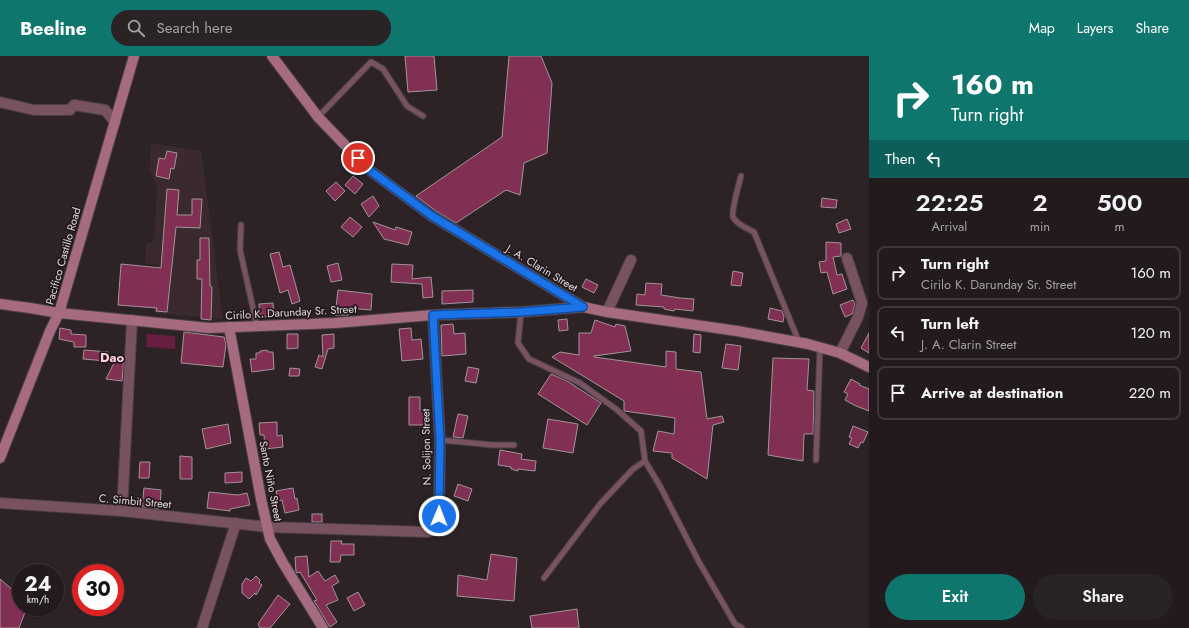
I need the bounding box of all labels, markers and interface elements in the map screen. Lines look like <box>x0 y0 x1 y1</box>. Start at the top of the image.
search box <box>111 10 391 46</box>
text: Beeline <box>20 15 87 42</box>
icon: search <box>125 17 147 39</box>
text: Search here <box>157 17 232 39</box>
text: Map <box>1029 18 1055 38</box>
text: Layers <box>1077 18 1113 38</box>
text: Share <box>1135 18 1169 38</box>
text: 160 m <box>951 64 1034 105</box>
icon: right <box>885 72 937 124</box>
text: Turn right <box>951 102 1023 128</box>
pin <box>341 141 375 175</box>
icon: arrive <box>347 147 369 169</box>
text: Then <box>885 148 915 170</box>
icon: left <box>923 148 945 170</box>
text: 22:25 <box>916 185 983 220</box>
text: 2 <box>1032 185 1048 220</box>
text: 500 <box>1097 185 1142 220</box>
street label: Pacifico Castillo Road <box>41 205 85 307</box>
text: Arrival <box>931 217 967 236</box>
text: min <box>1030 217 1050 236</box>
text: m <box>1114 217 1125 236</box>
street label: J. A. Clarin Street <box>502 239 581 296</box>
text: Turn right <box>921 253 989 275</box>
icon: right <box>887 262 909 284</box>
text: 160 m <box>1130 262 1171 284</box>
text: Cirilo K. Darunday Sr. Street <box>921 275 1076 294</box>
street label: Cirilo K. Darunday Sr. Street <box>225 301 357 323</box>
text: Turn left <box>921 313 979 335</box>
icon: left <box>887 322 909 344</box>
text: 120 m <box>1131 322 1171 344</box>
text: J. A. Clarin Street <box>921 335 1016 354</box>
district label: Dao <box>100 348 124 367</box>
icon: arrive <box>887 382 909 404</box>
text: Arrive at destination <box>921 382 1063 404</box>
text: 220 m <box>1129 382 1171 404</box>
street label: N. Solijon Street <box>417 408 435 485</box>
street label: Santo Niño Street <box>255 439 287 523</box>
street label: C. Simbit Street <box>98 490 172 512</box>
position arrow <box>418 495 460 537</box>
speed limit sign: 30 <box>72 564 124 616</box>
text: 24 <box>24 570 52 599</box>
button: Exit <box>885 574 1025 620</box>
button: Share <box>1033 574 1173 620</box>
text: km/h <box>27 592 49 607</box>

